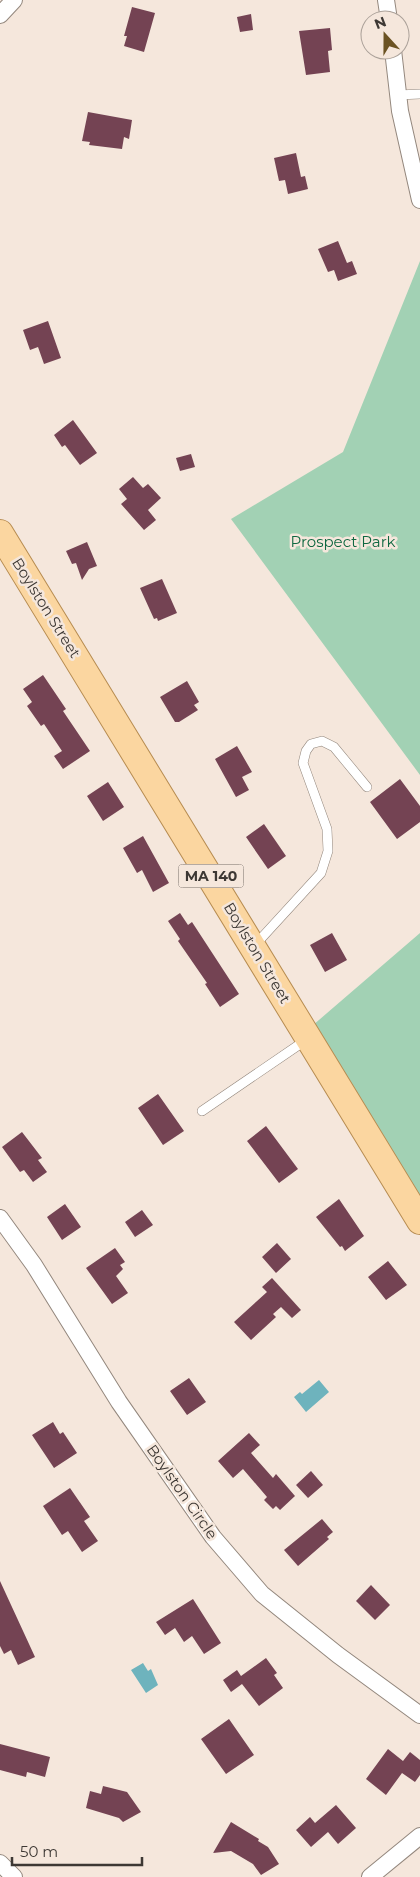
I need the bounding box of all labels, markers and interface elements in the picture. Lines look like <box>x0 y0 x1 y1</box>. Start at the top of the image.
north arrow <box>360 10 410 60</box>
text: N <box>372 12 389 33</box>
park label: Prospect Park <box>290 532 396 551</box>
street label: Boylston Street <box>8 554 85 661</box>
road number: MA 140 <box>178 864 244 888</box>
street label: Boylston Street <box>220 899 295 1007</box>
street label: Boylston Circle <box>143 1441 222 1543</box>
scale bar <box>12 1834 142 1866</box>
text: 50 m <box>20 1842 58 1861</box>

